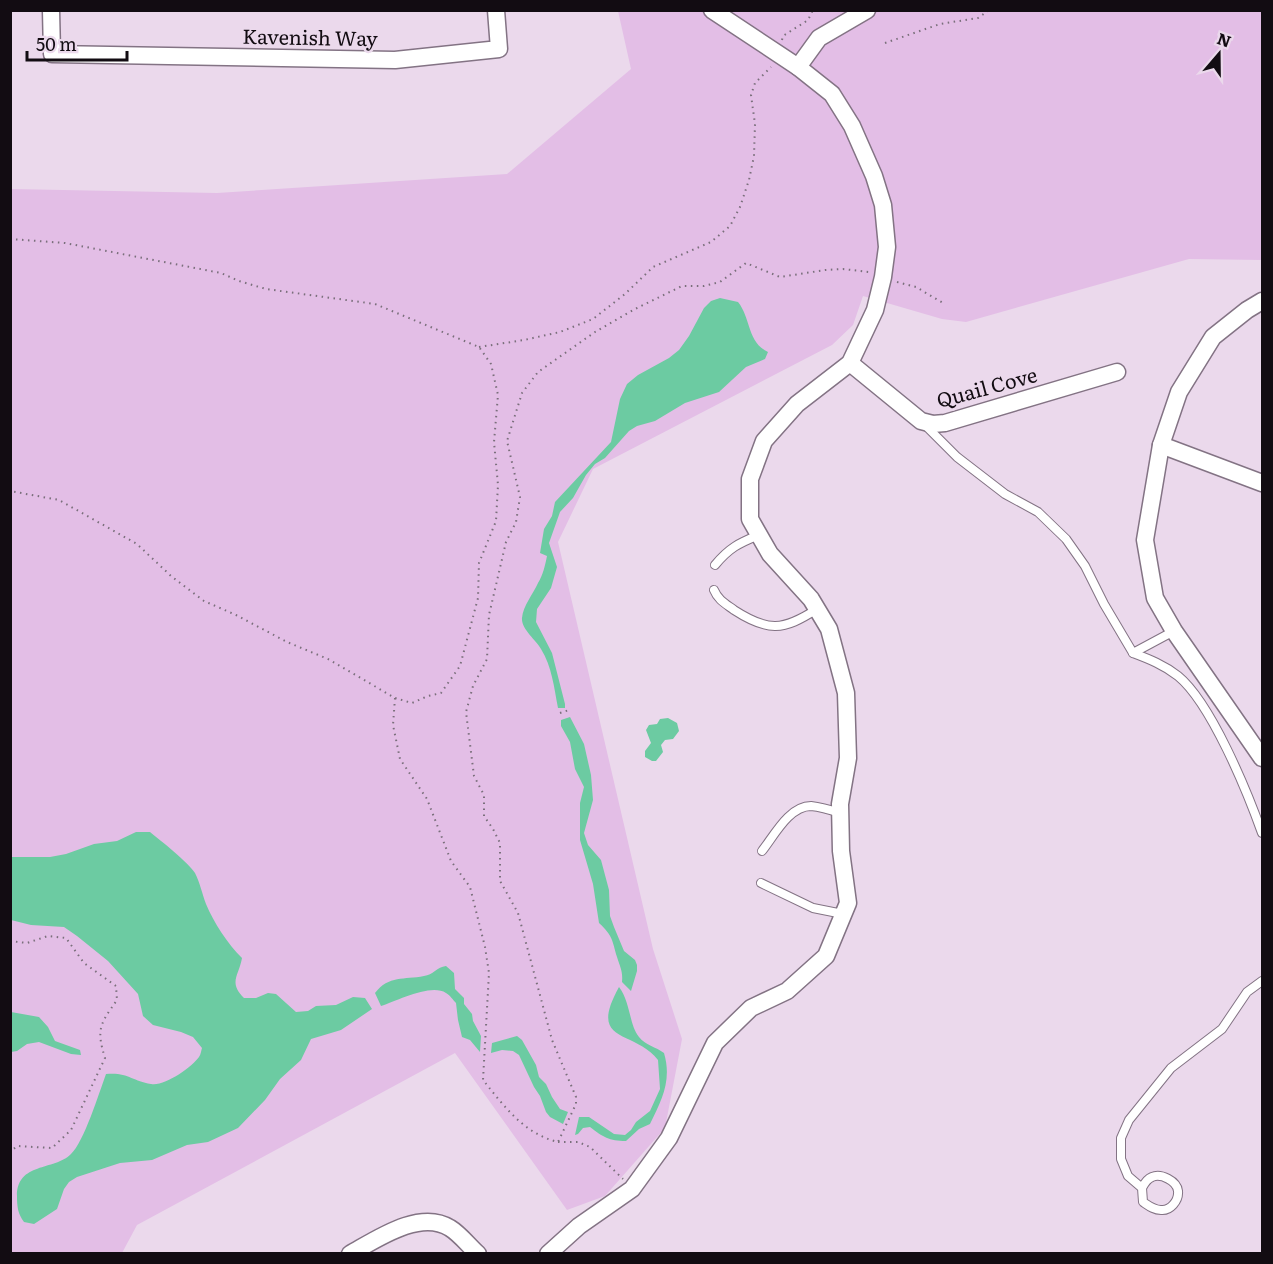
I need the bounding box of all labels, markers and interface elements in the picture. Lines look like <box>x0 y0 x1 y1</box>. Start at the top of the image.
street label: Kavenish Way <box>242 20 378 52</box>
scale bar <box>27 24 128 62</box>
north arrow <box>1189 24 1249 84</box>
text: N <box>1214 25 1235 53</box>
text: 50 m <box>36 30 77 57</box>
street label: Quail Cove <box>933 358 1040 414</box>

